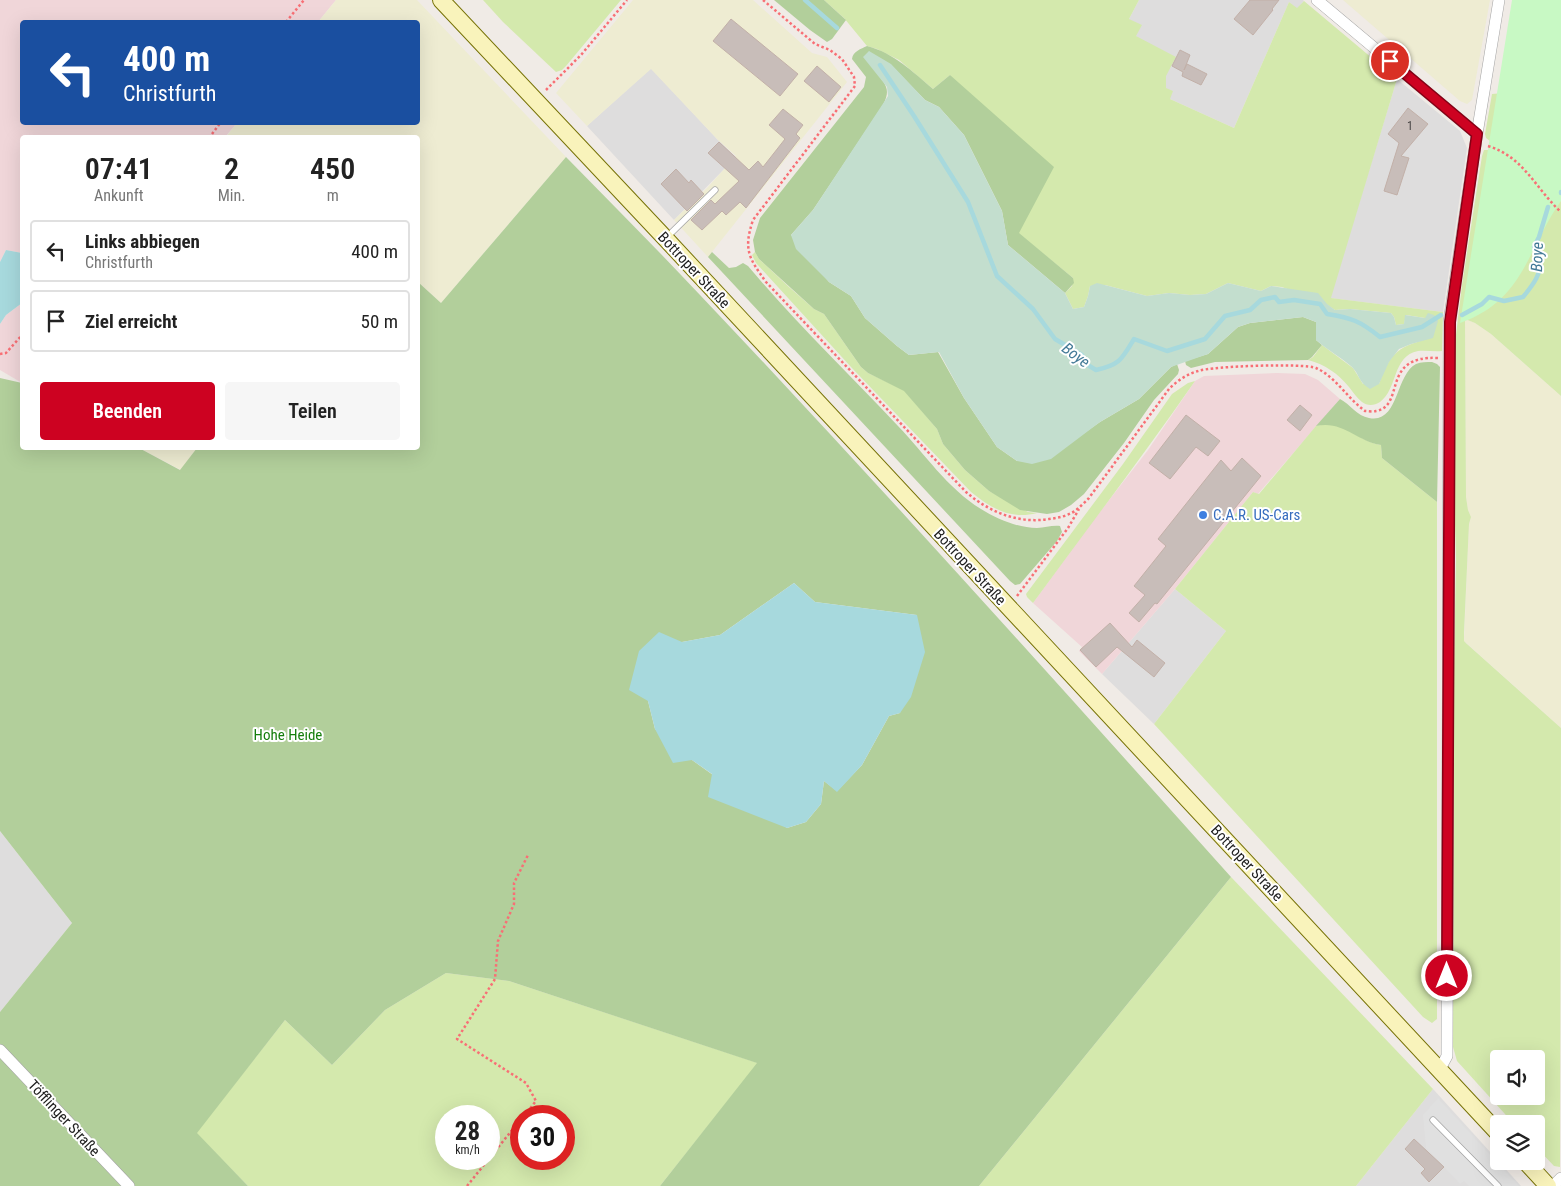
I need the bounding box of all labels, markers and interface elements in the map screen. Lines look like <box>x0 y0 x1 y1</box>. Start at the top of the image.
text: 400 m <box>123 39 210 80</box>
icon: left <box>40 40 105 105</box>
pin <box>1369 40 1411 82</box>
icon: arrive <box>1376 47 1404 75</box>
text: Christfurth <box>123 81 216 106</box>
house number: 1 <box>1407 119 1413 133</box>
text: 07:41 <box>85 151 153 186</box>
text: 2 <box>224 151 239 186</box>
text: 450 <box>310 151 355 186</box>
text: Ankunft <box>94 186 144 205</box>
text: Min. <box>218 186 245 205</box>
text: m <box>327 186 339 205</box>
street label: Bottroper Straße <box>654 228 734 312</box>
text: Links abbiegen <box>85 230 200 253</box>
icon: left <box>42 237 70 265</box>
text: 400 m <box>351 240 398 263</box>
water label: Boye <box>1527 242 1547 272</box>
text: Christfurth <box>85 253 153 272</box>
icon: arrive <box>42 307 70 335</box>
text: Ziel erreicht <box>85 310 177 333</box>
text: 50 m <box>361 310 398 333</box>
water label: Boye <box>1058 338 1094 372</box>
button: Beenden <box>40 382 215 440</box>
button: Teilen <box>225 382 400 440</box>
place label: C.A.R. US-Cars <box>1213 506 1301 524</box>
marker: C.A.R. US-Cars <box>1197 509 1209 521</box>
street label: Bottroper Straße <box>930 525 1010 609</box>
park label: Hohe Heide <box>254 726 322 744</box>
street label: Bottroper Straße <box>1207 821 1287 905</box>
position arrow <box>1420 949 1472 1001</box>
map controls <box>1490 1050 1545 1170</box>
button: sound <box>1490 1050 1545 1105</box>
street label: Töfflinger Straße <box>24 1076 104 1160</box>
speed limit sign: 30 <box>510 1105 575 1170</box>
button: layers <box>1490 1115 1545 1170</box>
text: 28 <box>455 1117 480 1146</box>
text: km/h <box>455 1143 480 1157</box>

